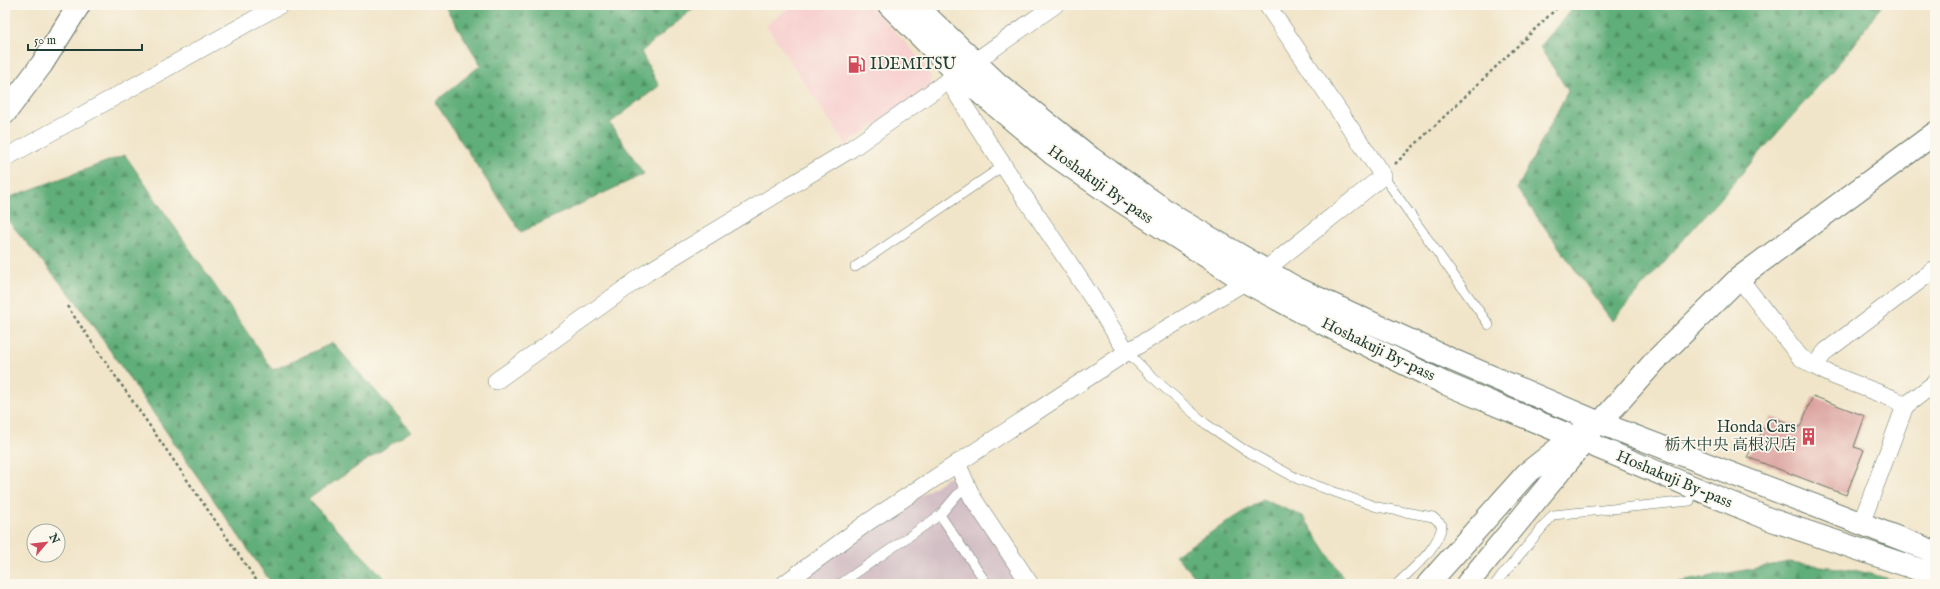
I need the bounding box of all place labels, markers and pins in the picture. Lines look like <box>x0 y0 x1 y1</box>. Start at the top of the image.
fuel station icon: IDEMITSU <box>847 55 867 75</box>
place label: IDEMITSU <box>870 55 956 75</box>
place label: Honda Cars 栃木中央 高根沢店 <box>1665 418 1796 456</box>
building icon: Honda Cars 栃木中央 高根沢店 <box>1799 427 1819 447</box>

